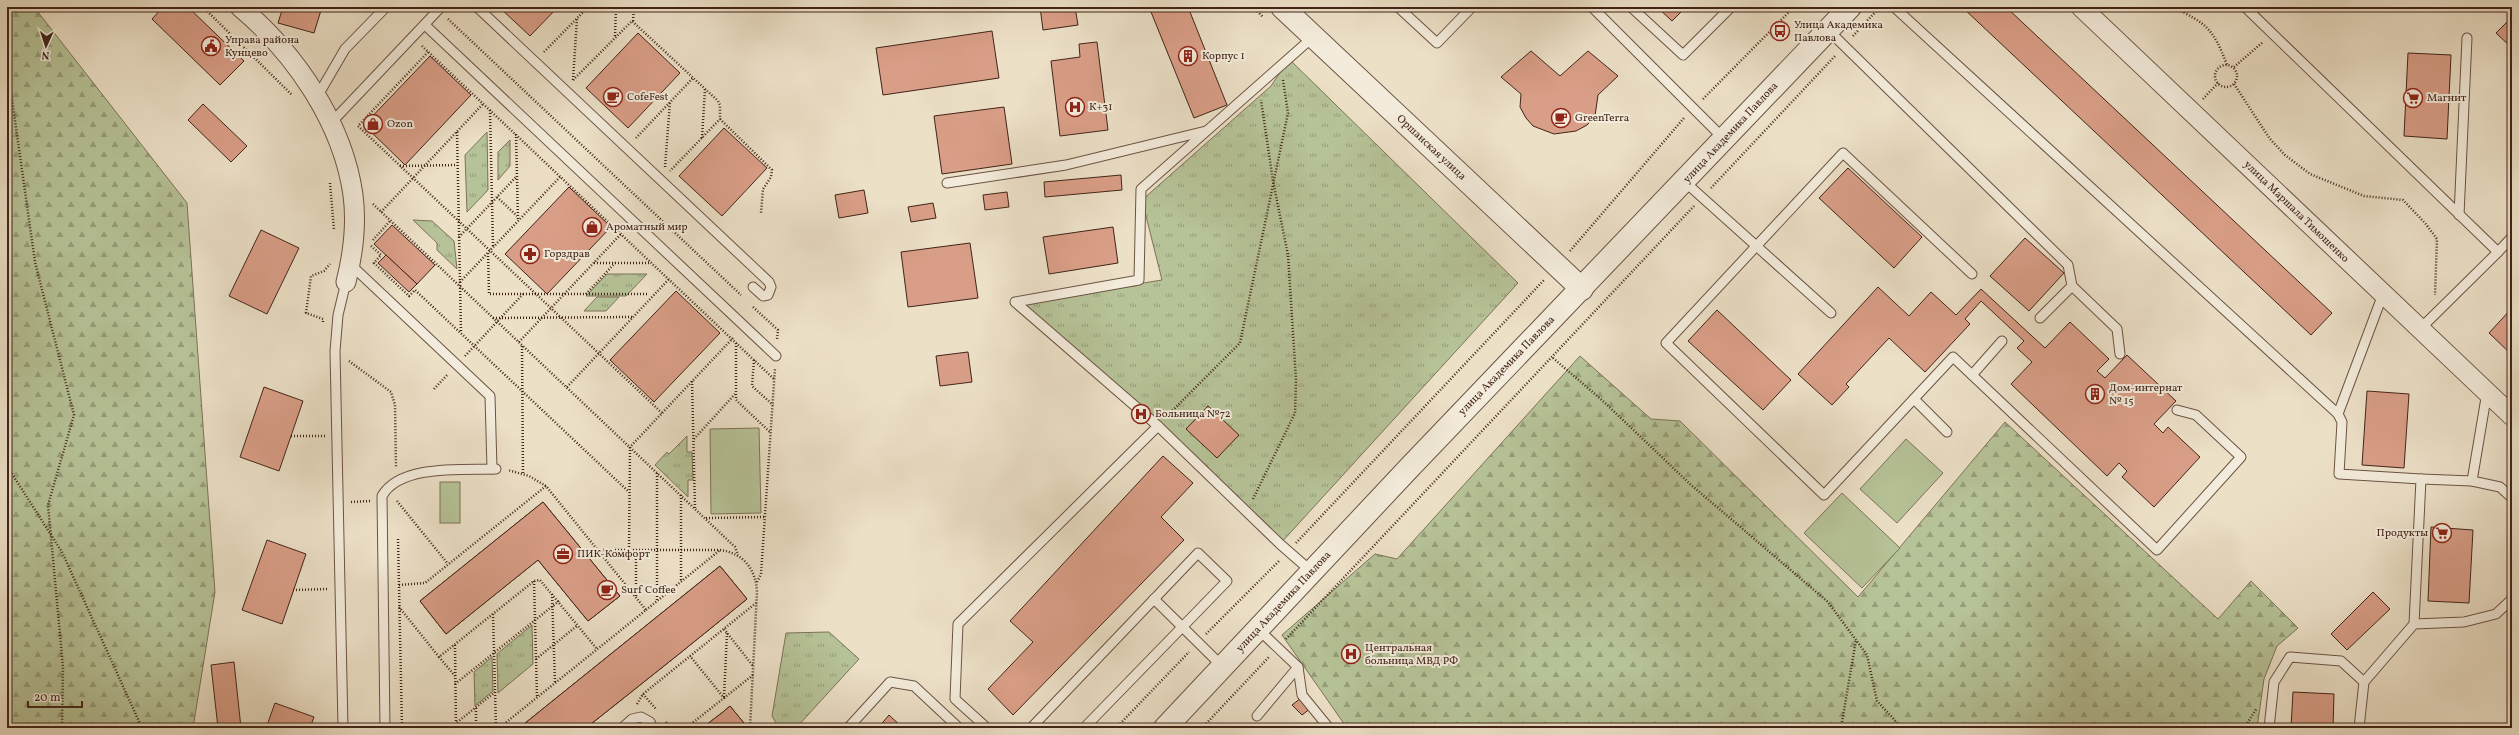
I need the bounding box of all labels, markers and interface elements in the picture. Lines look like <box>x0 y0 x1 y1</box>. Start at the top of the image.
place label: Улица Академика Павлова <box>1794 18 1883 46</box>
bus stop icon: Улица Академика Павлова <box>1769 20 1791 42</box>
north arrow <box>26 26 66 66</box>
place label: Управа района Кунцево <box>225 33 300 61</box>
public building icon: Управа района Кунцево <box>200 35 222 57</box>
building icon: Корпус 1 <box>1177 45 1199 67</box>
text: N <box>41 47 50 62</box>
place label: Корпус 1 <box>1202 49 1245 64</box>
street label: улица Академика Павлова <box>1680 79 1782 187</box>
cafe icon: CofeFest <box>602 86 624 108</box>
supermarket icon: Магнит <box>2402 87 2424 109</box>
place label: CofeFest <box>627 90 669 105</box>
place label: Магнит <box>2427 91 2467 106</box>
hospital icon: К+31 <box>1064 96 1086 118</box>
place label: К+31 <box>1089 100 1112 115</box>
cafe icon: GreenTerra <box>1550 107 1572 129</box>
place label: GreenTerra <box>1575 111 1630 126</box>
street label: Оршанская улица <box>1393 112 1469 185</box>
shop icon: Ozon <box>362 113 384 135</box>
place label: Ozon <box>387 117 413 132</box>
street label: улица Маршала Тимошенко <box>2240 158 2352 267</box>
shop icon: Ароматный мир <box>581 216 603 238</box>
place label: Ароматный мир <box>606 220 688 235</box>
pharmacy icon: Горздрав <box>519 243 541 265</box>
place label: Горздрав <box>544 247 590 262</box>
street label: улица Академика Павлова <box>1455 312 1559 419</box>
place label: Дом-интернат № 15 <box>2109 381 2183 409</box>
building icon: Дом-интернат № 15 <box>2084 383 2106 405</box>
hospital icon: Больница №72 <box>1130 403 1152 425</box>
place label: Больница №72 <box>1155 407 1231 422</box>
supermarket icon: Продукты <box>2431 522 2453 544</box>
place label: Продукты <box>2376 526 2428 541</box>
office icon: ПИК-Комфорт <box>552 543 574 565</box>
place label: ПИК-Комфорт <box>577 547 651 562</box>
street label: улица Академика Павлова <box>1233 548 1335 656</box>
cafe icon: Surf Coffee <box>596 579 618 601</box>
place label: Surf Coffee <box>621 583 676 598</box>
place label: Центральная больница МВД РФ <box>1365 641 1458 669</box>
hospital icon: Центральная больница МВД РФ <box>1340 643 1362 665</box>
scale bar <box>28 683 82 709</box>
text: 20 m <box>34 690 61 706</box>

